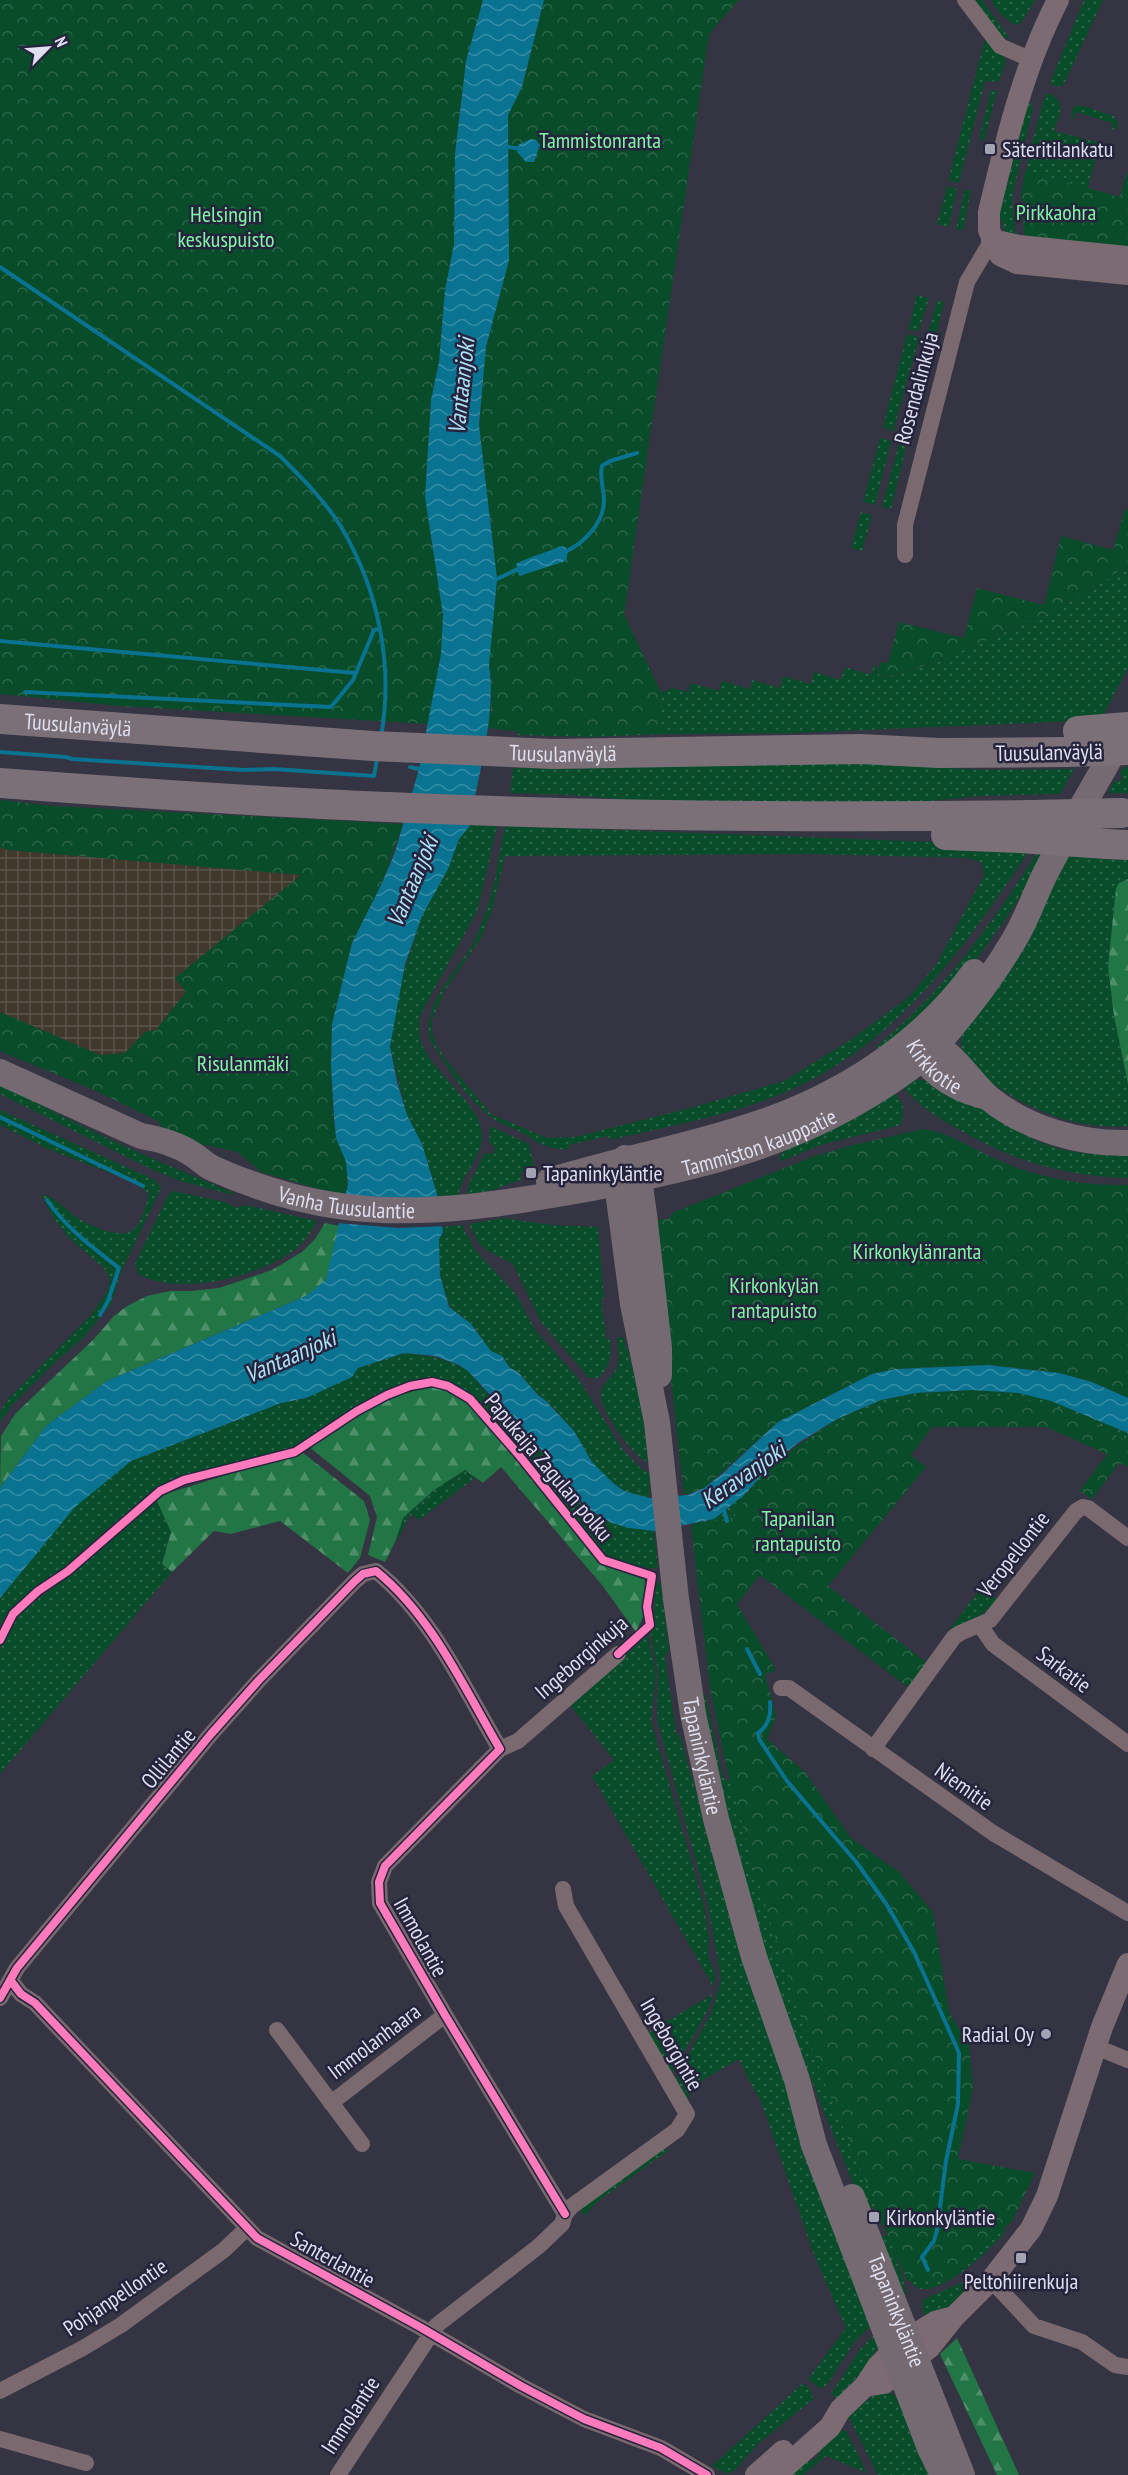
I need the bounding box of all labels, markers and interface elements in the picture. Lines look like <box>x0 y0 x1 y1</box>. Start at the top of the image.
north arrow <box>18 18 78 78</box>
text: N <box>51 34 72 50</box>
park label: Tammistonranta <box>539 126 661 154</box>
place label: Säteritilankatu <box>1002 135 1113 163</box>
marker: Säteritilankatu <box>983 142 997 156</box>
park label: Pirkkaohra <box>1016 198 1096 226</box>
park label: Helsingin keskuspuisto <box>177 200 275 253</box>
street label: Rosendalinkuja <box>888 329 944 447</box>
water label: Vantaanjoki <box>441 334 482 436</box>
street label: Tuusulanväylä <box>23 707 132 742</box>
street label: Tuusulanväylä <box>995 737 1103 767</box>
street label: Tuusulanväylä <box>509 738 617 768</box>
water label: Vantaanjoki <box>379 828 446 932</box>
street label: Kirkkotie <box>900 1035 967 1100</box>
park label: Risulanmäki <box>197 1049 289 1077</box>
street label: Tammiston kauppatie <box>679 1102 841 1182</box>
place label: Tapaninkyläntie <box>543 1159 663 1187</box>
marker: Tapaninkyläntie <box>524 1166 538 1180</box>
street label: Vanha Tuusulantie <box>274 1179 415 1224</box>
park label: Kirkonkylänranta <box>853 1237 981 1265</box>
park label: Kirkonkylän rantapuisto <box>729 1271 819 1324</box>
water label: Vantaanjoki <box>240 1321 343 1390</box>
street label: Papukaija Zagulan polku <box>479 1387 619 1547</box>
water label: Keravanjoki <box>695 1433 794 1515</box>
park label: Tapanilan rantapuisto <box>755 1504 841 1557</box>
street label: Veropellontie <box>970 1505 1055 1603</box>
street label: Ingeborginkuja <box>529 1609 633 1705</box>
street label: Sarkatie <box>1031 1639 1097 1699</box>
street label: Tapaninkyläntie <box>677 1695 729 1817</box>
street label: Ollilantie <box>135 1722 201 1794</box>
street label: Niemitie <box>929 1756 999 1816</box>
street label: Immolantie <box>388 1892 454 1982</box>
street label: Ingeborgintie <box>634 1993 710 2095</box>
street label: Immolanhaara <box>322 1997 426 2085</box>
place label: Radial Oy <box>962 2020 1035 2048</box>
marker: Radial Oy <box>1039 2027 1053 2041</box>
place label: Kirkonkyläntie <box>886 2203 995 2231</box>
marker: Kirkonkyläntie <box>867 2210 881 2224</box>
street label: Santerlantie <box>286 2224 380 2294</box>
street label: Tapaninkyläntie <box>862 2250 932 2371</box>
marker: Peltohiirenkuja <box>1014 2251 1028 2265</box>
street label: Pohjanpellontie <box>58 2252 172 2342</box>
place label: Peltohiirenkuja <box>964 2267 1078 2295</box>
street label: Immolantie <box>315 2371 385 2459</box>

